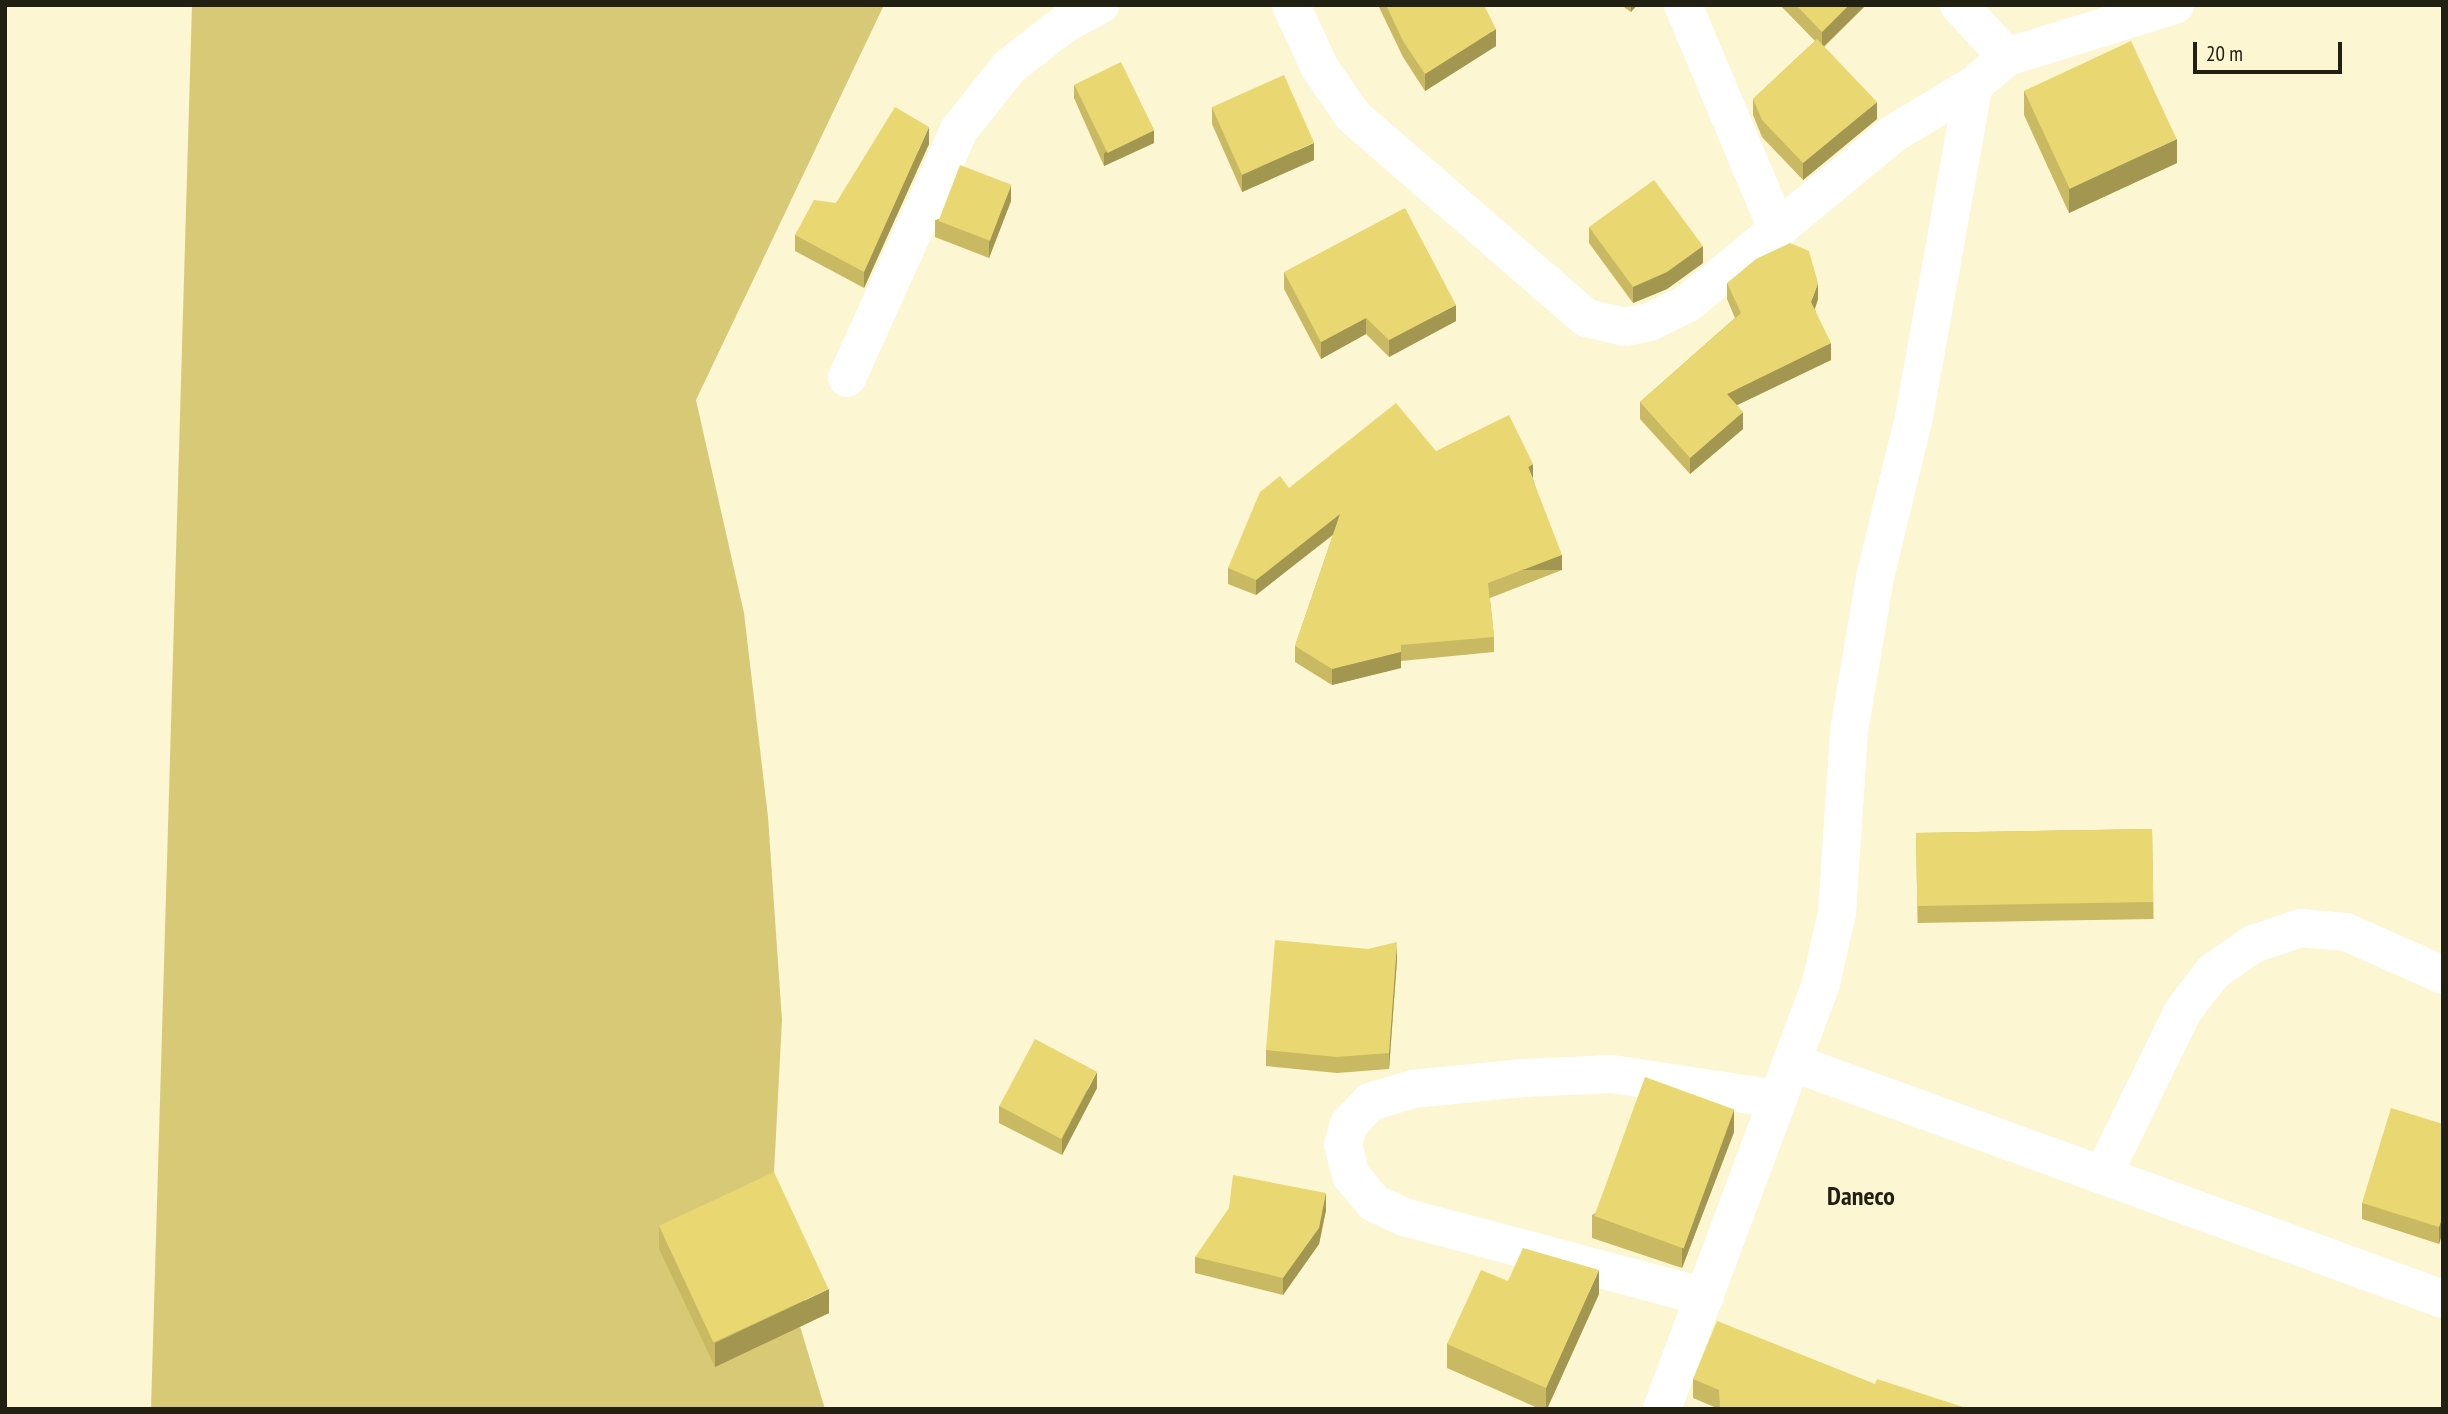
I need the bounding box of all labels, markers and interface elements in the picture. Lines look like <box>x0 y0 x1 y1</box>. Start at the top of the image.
scale bar <box>2196 28 2345 72</box>
text: 20 m <box>2206 40 2243 67</box>
district label: Daneco <box>1827 1180 1895 1212</box>

